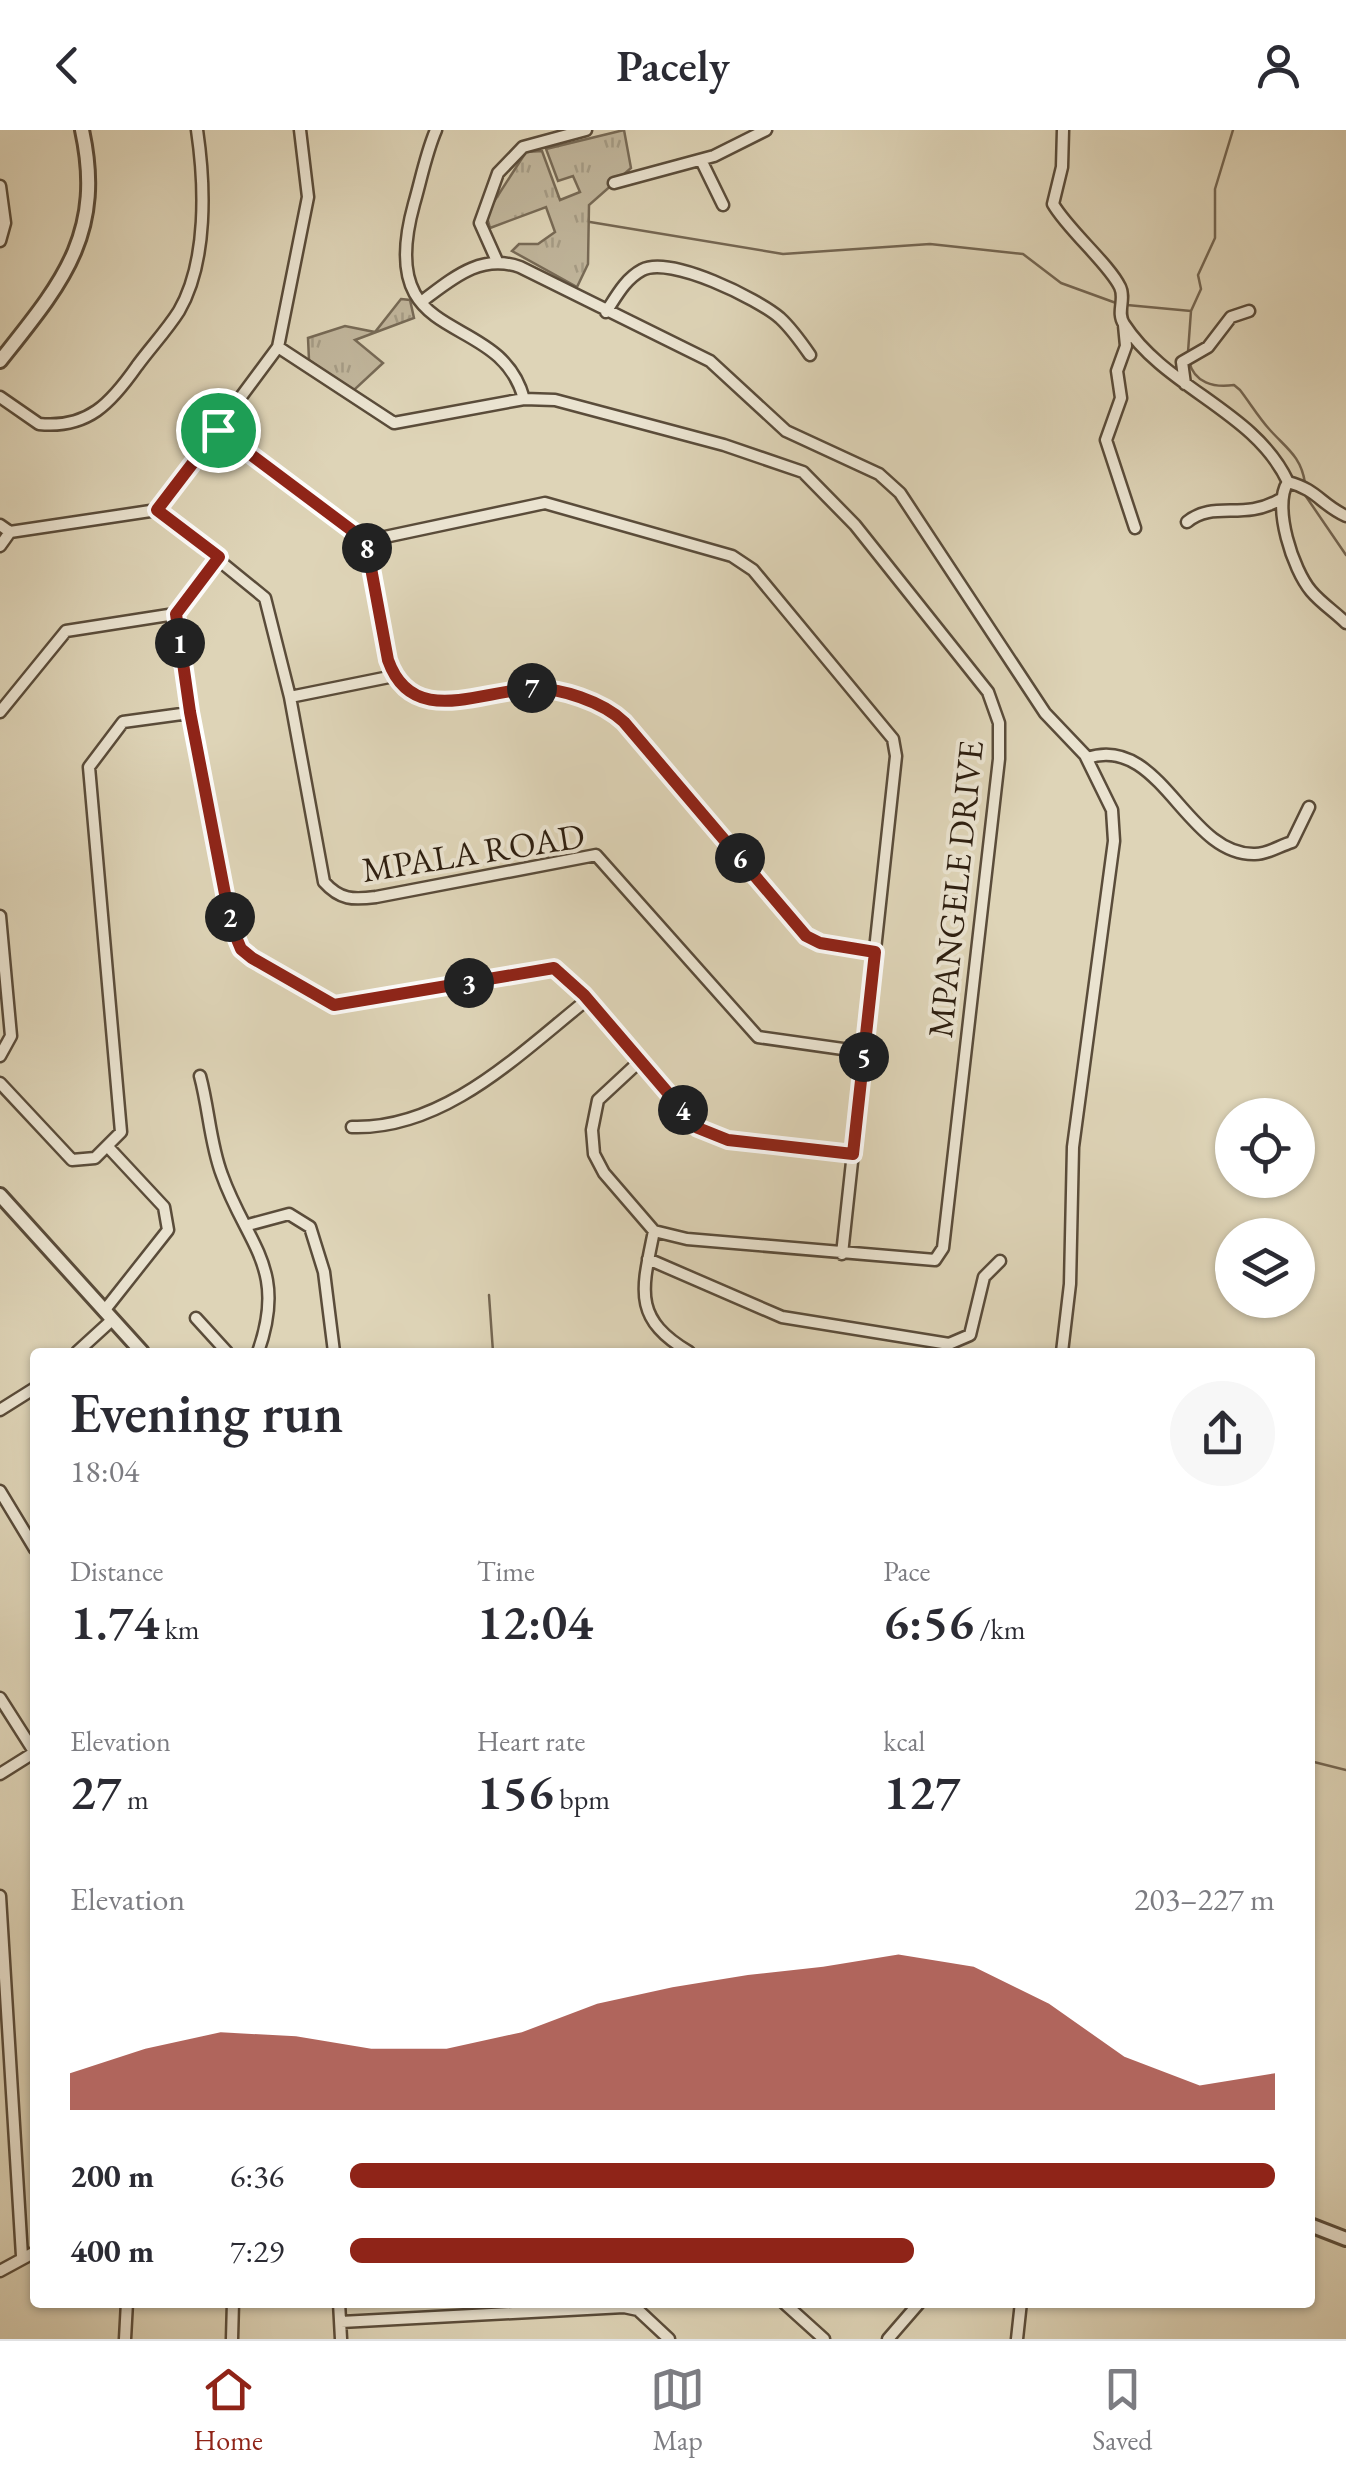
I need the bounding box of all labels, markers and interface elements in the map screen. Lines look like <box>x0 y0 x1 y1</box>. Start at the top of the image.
text: Pacely <box>616 36 730 94</box>
icon: back <box>40 38 95 93</box>
icon: person <box>1251 38 1306 93</box>
pin <box>176 388 261 473</box>
icon: arrive <box>191 403 246 458</box>
pin: 8 <box>342 523 392 573</box>
text: 8 <box>360 530 374 566</box>
pin: 1 <box>155 618 205 668</box>
text: 1 <box>173 625 187 661</box>
pin: 7 <box>507 663 557 713</box>
text: 7 <box>525 670 539 706</box>
street label: MPANGELE DRIVE <box>917 738 993 1040</box>
street label: MPALA ROAD <box>358 812 588 892</box>
pin: 6 <box>715 833 765 883</box>
text: 6 <box>733 840 747 876</box>
pin: 2 <box>205 892 255 942</box>
text: 2 <box>223 899 237 935</box>
pin: 3 <box>444 958 494 1008</box>
text: 3 <box>462 965 476 1001</box>
pin: 5 <box>839 1032 889 1082</box>
text: 5 <box>857 1039 871 1075</box>
pin: 4 <box>658 1085 708 1135</box>
text: 4 <box>676 1092 690 1128</box>
map controls <box>1215 1098 1315 1318</box>
button: locate <box>1215 1098 1315 1198</box>
button: layers <box>1215 1218 1315 1318</box>
text: Evening run <box>70 1377 343 1448</box>
button: share <box>1170 1381 1275 1486</box>
text: 18:04 <box>70 1450 139 1492</box>
text: Distance <box>70 1553 164 1589</box>
text: Time <box>477 1553 535 1589</box>
text: Pace <box>883 1553 930 1589</box>
text: 1.74 <box>70 1589 159 1654</box>
text: 12:04 <box>477 1589 593 1654</box>
text: 6:56 <box>883 1589 974 1654</box>
text: km <box>159 1611 200 1647</box>
text: /km <box>974 1611 1026 1647</box>
text: Elevation <box>70 1723 171 1759</box>
text: Heart rate <box>477 1723 585 1759</box>
text: kcal <box>883 1723 925 1759</box>
text: 27 <box>70 1759 121 1824</box>
text: 156 <box>477 1759 554 1824</box>
text: 127 <box>883 1759 960 1824</box>
text: m <box>121 1781 149 1817</box>
text: bpm <box>554 1781 610 1817</box>
text: Elevation <box>70 1878 185 1920</box>
text: 203–227 m <box>1134 1878 1275 1920</box>
text: 200 m <box>70 2155 154 2197</box>
text: 6:36 <box>230 2155 284 2197</box>
text: 400 m <box>70 2230 154 2272</box>
text: 7:29 <box>230 2230 284 2272</box>
tab: Home <box>194 2362 263 2458</box>
tab: Map <box>650 2362 705 2458</box>
tab: Saved <box>1092 2362 1152 2458</box>

